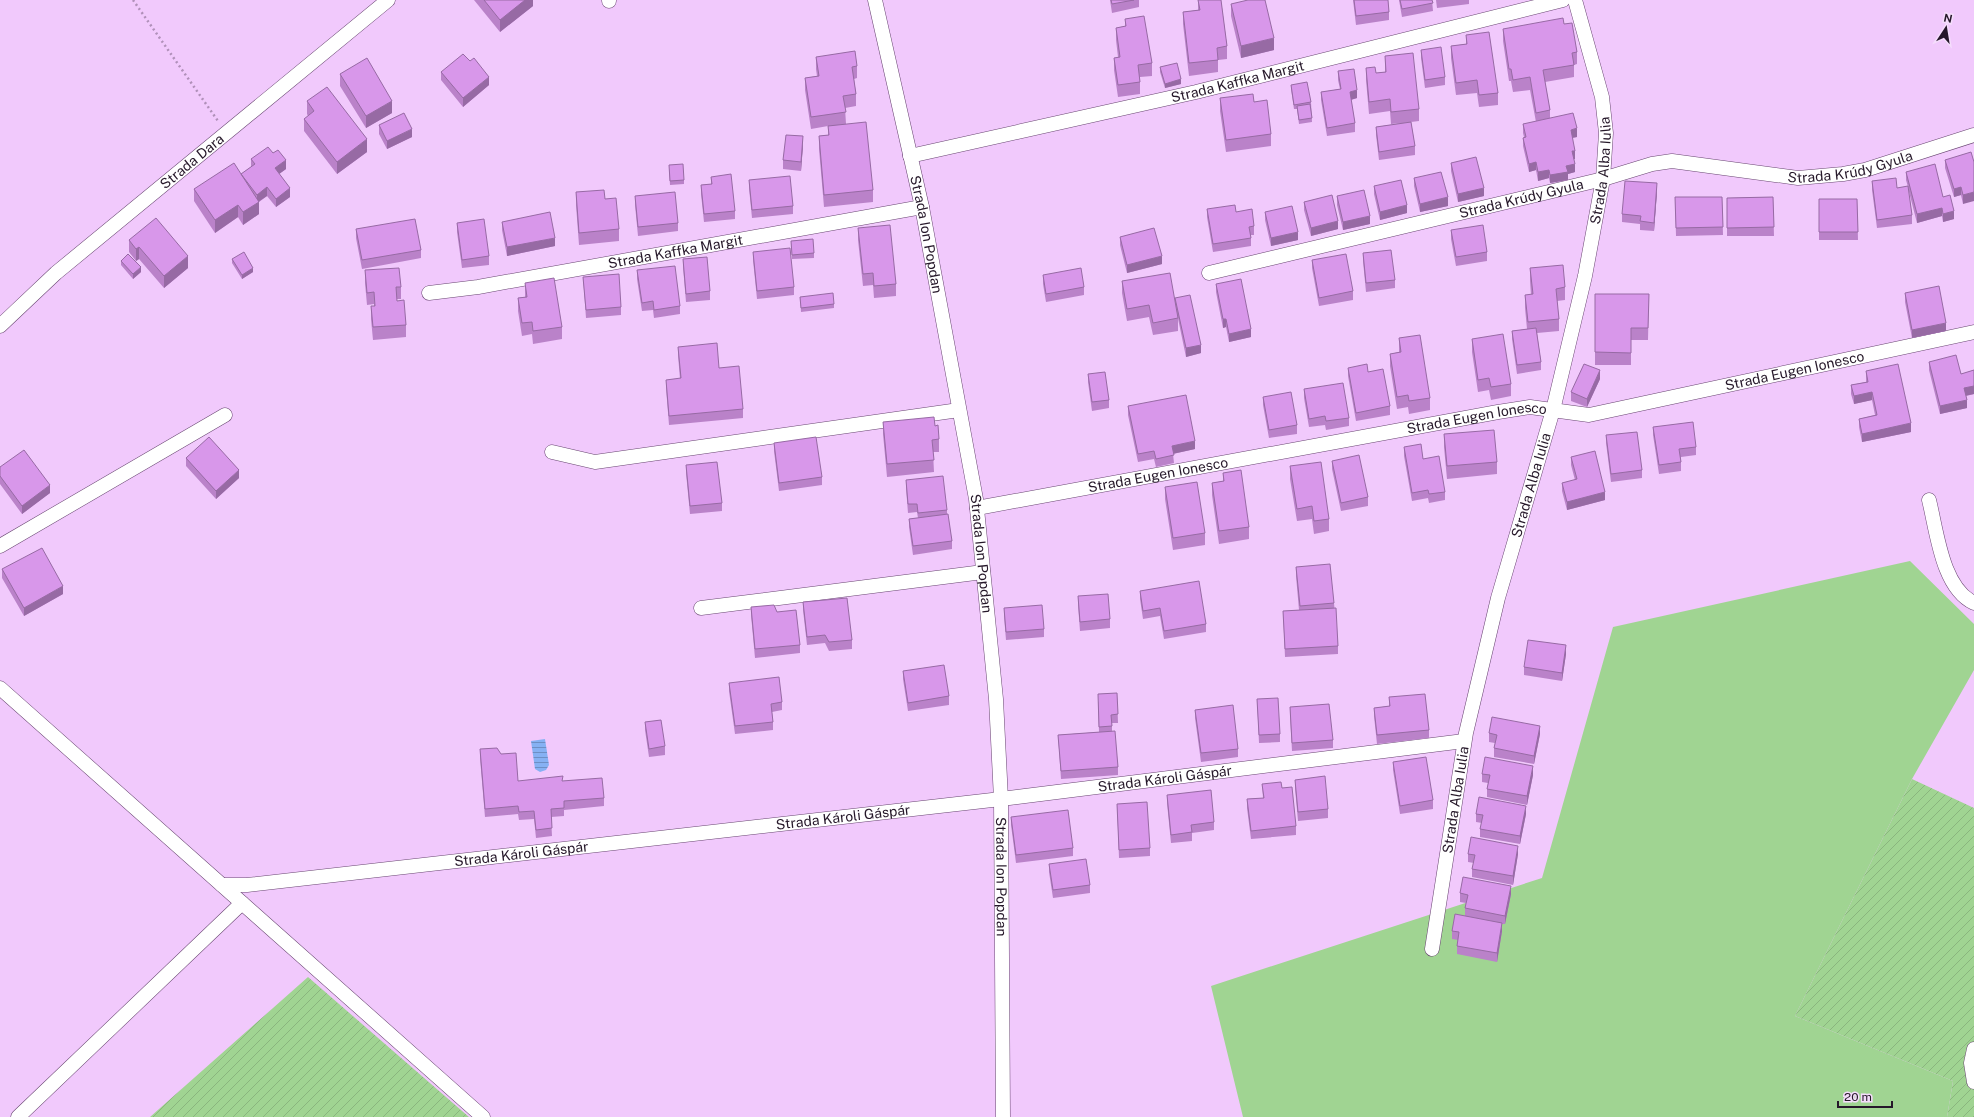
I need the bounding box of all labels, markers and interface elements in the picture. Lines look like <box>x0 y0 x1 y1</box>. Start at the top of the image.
north arrow <box>1926 8 1966 48</box>
text: N <box>1943 11 1954 25</box>
street label: Strada Kaffka Margit <box>1169 57 1306 105</box>
street label: Strada Alba Iulia <box>1587 116 1614 226</box>
street label: Strada Dara <box>157 130 227 192</box>
street label: Strada Krúdy Gyula <box>1787 147 1915 186</box>
street label: Strada Ion Popdan <box>907 174 946 295</box>
street label: Strada Krúdy Gyula <box>1457 176 1585 221</box>
street label: Strada Kaffka Margit <box>607 231 744 271</box>
street label: Strada Eugen Ionesco <box>1723 348 1866 393</box>
street label: Strada Eugen Ionesco <box>1405 399 1548 437</box>
street label: Strada Alba Iulia <box>1508 431 1554 539</box>
street label: Strada Eugen Ionesco <box>1087 454 1229 495</box>
street label: Strada Ion Popdan <box>967 493 995 614</box>
street label: Strada Alba Iulia <box>1439 745 1472 855</box>
street label: Strada Károli Gáspár <box>1097 762 1233 795</box>
street label: Strada Károli Gáspár <box>775 801 911 833</box>
street label: Strada Ion Popdan <box>993 817 1010 937</box>
street label: Strada Károli Gáspár <box>453 838 589 869</box>
scale bar <box>1838 1083 1892 1109</box>
text: 20 m <box>1844 1090 1872 1104</box>

